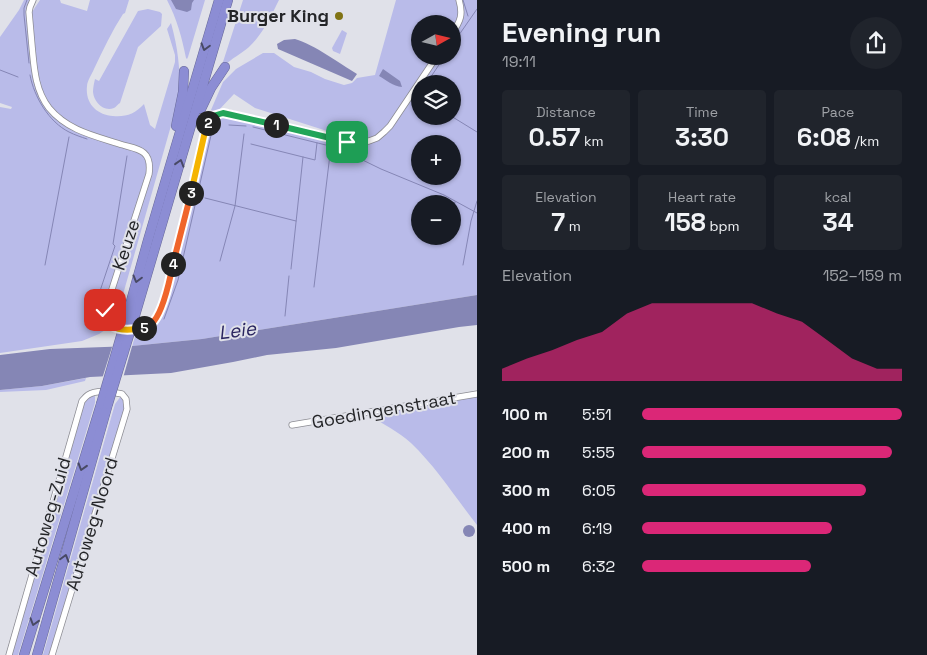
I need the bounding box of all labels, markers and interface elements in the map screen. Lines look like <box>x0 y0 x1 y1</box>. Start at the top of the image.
place label: Burger King <box>227 4 329 27</box>
marker: Burger King <box>333 10 345 22</box>
text: Evening run <box>502 14 661 50</box>
north arrow <box>411 15 461 65</box>
map controls <box>411 15 461 245</box>
button: share <box>850 17 902 69</box>
one-way arrow <box>200 42 210 50</box>
text: 19:11 <box>502 51 536 72</box>
button: layers <box>411 75 461 125</box>
text: Distance <box>536 103 596 121</box>
text: Time <box>686 103 718 121</box>
text: Pace <box>822 103 854 121</box>
pin: 2 <box>196 110 220 136</box>
pin: 1 <box>264 112 288 138</box>
text: 2 <box>204 114 213 132</box>
text: 1 <box>273 116 280 134</box>
pin <box>326 121 368 163</box>
text: 0.57 <box>528 121 580 153</box>
text: 3:30 <box>675 121 729 153</box>
text: 6:08 <box>797 121 851 153</box>
icon: arrive <box>333 128 361 156</box>
text: km <box>580 132 604 150</box>
text: /km <box>851 132 879 150</box>
button: + <box>411 135 461 185</box>
one-way arrow <box>175 159 185 168</box>
pin: 3 <box>178 180 204 206</box>
text: 3 <box>187 184 196 202</box>
text: Elevation <box>535 188 597 206</box>
text: Heart rate <box>668 188 736 206</box>
text: kcal <box>824 188 852 206</box>
button: − <box>411 195 461 245</box>
text: 7 <box>551 206 565 238</box>
text: 158 <box>665 206 706 238</box>
text: 34 <box>822 206 854 238</box>
street label: Keuze <box>107 217 144 273</box>
text: m <box>565 217 581 235</box>
text: bpm <box>706 217 739 235</box>
pin: 4 <box>160 252 186 276</box>
text: 4 <box>169 255 178 273</box>
text: Elevation <box>502 265 572 286</box>
text: 152–159 m <box>823 265 902 286</box>
one-way arrow <box>133 275 143 283</box>
pin <box>84 289 126 331</box>
icon: check <box>91 296 119 324</box>
water label: Leie <box>217 315 258 345</box>
pin: 5 <box>132 316 156 340</box>
text: 5 <box>140 319 149 337</box>
street label: Goedingenstraat <box>310 385 458 434</box>
text: 100 m <box>502 404 548 425</box>
text: 5:51 <box>582 404 612 425</box>
text: 200 m <box>502 442 550 463</box>
text: 5:55 <box>582 442 615 463</box>
street label: Autoweg-Noord <box>60 454 123 593</box>
street label: Autoweg-Zuid <box>20 455 75 579</box>
one-way arrow <box>77 462 87 471</box>
text: 300 m <box>502 480 550 501</box>
text: 6:05 <box>582 480 616 501</box>
text: 400 m <box>502 518 551 539</box>
text: 6:19 <box>582 518 612 539</box>
one-way arrow <box>59 554 69 562</box>
text: 500 m <box>502 556 550 577</box>
text: 6:32 <box>582 556 615 577</box>
one-way arrow <box>29 618 39 626</box>

